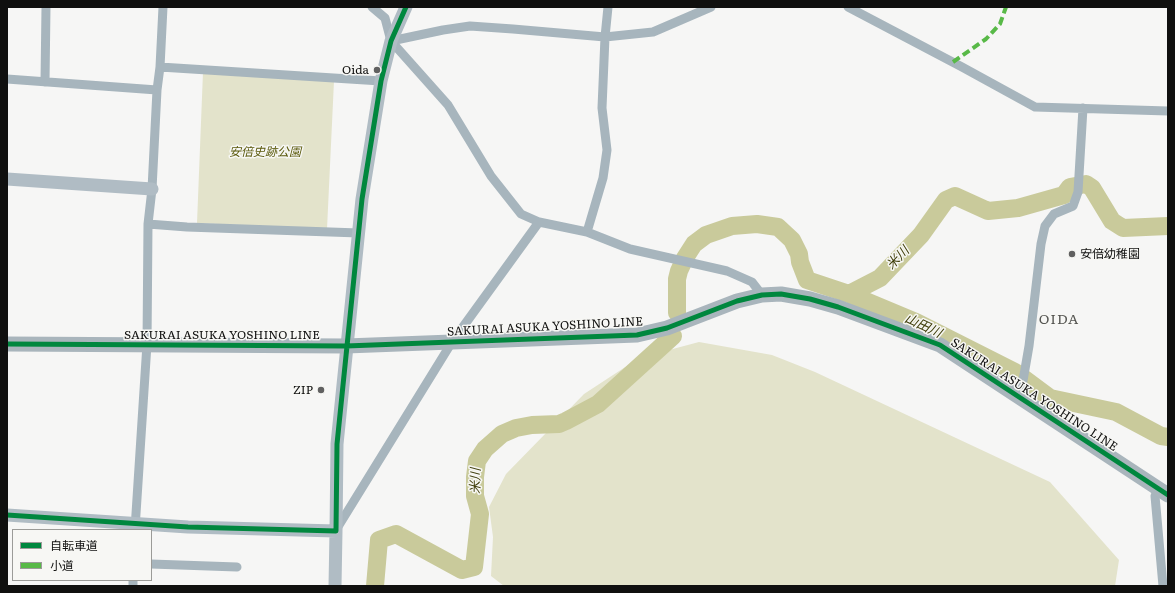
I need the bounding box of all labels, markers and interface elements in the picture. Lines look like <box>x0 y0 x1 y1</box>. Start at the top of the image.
place label: Oida <box>342 63 369 77</box>
marker: Oida <box>372 65 382 75</box>
park label: 安倍史跡公園 <box>229 145 301 159</box>
water label: 米川 <box>883 243 913 273</box>
place label: 安倍幼稚園 <box>1080 247 1140 261</box>
marker: 安倍幼稚園 <box>1067 249 1077 259</box>
water label: 山田川 <box>902 311 944 341</box>
district label: OIDA <box>1039 312 1079 328</box>
street label: SAKURAI ASUKA YOSHINO LINE <box>447 315 643 339</box>
street label: SAKURAI ASUKA YOSHINO LINE <box>124 328 320 342</box>
street label: SAKURAI ASUKA YOSHINO LINE <box>948 336 1120 454</box>
place label: ZIP <box>293 383 313 397</box>
marker: ZIP <box>316 385 326 395</box>
water label: 米川 <box>468 468 484 494</box>
legend <box>12 529 152 581</box>
text: 自転車道 <box>50 536 98 554</box>
text: 小道 <box>50 556 74 574</box>

